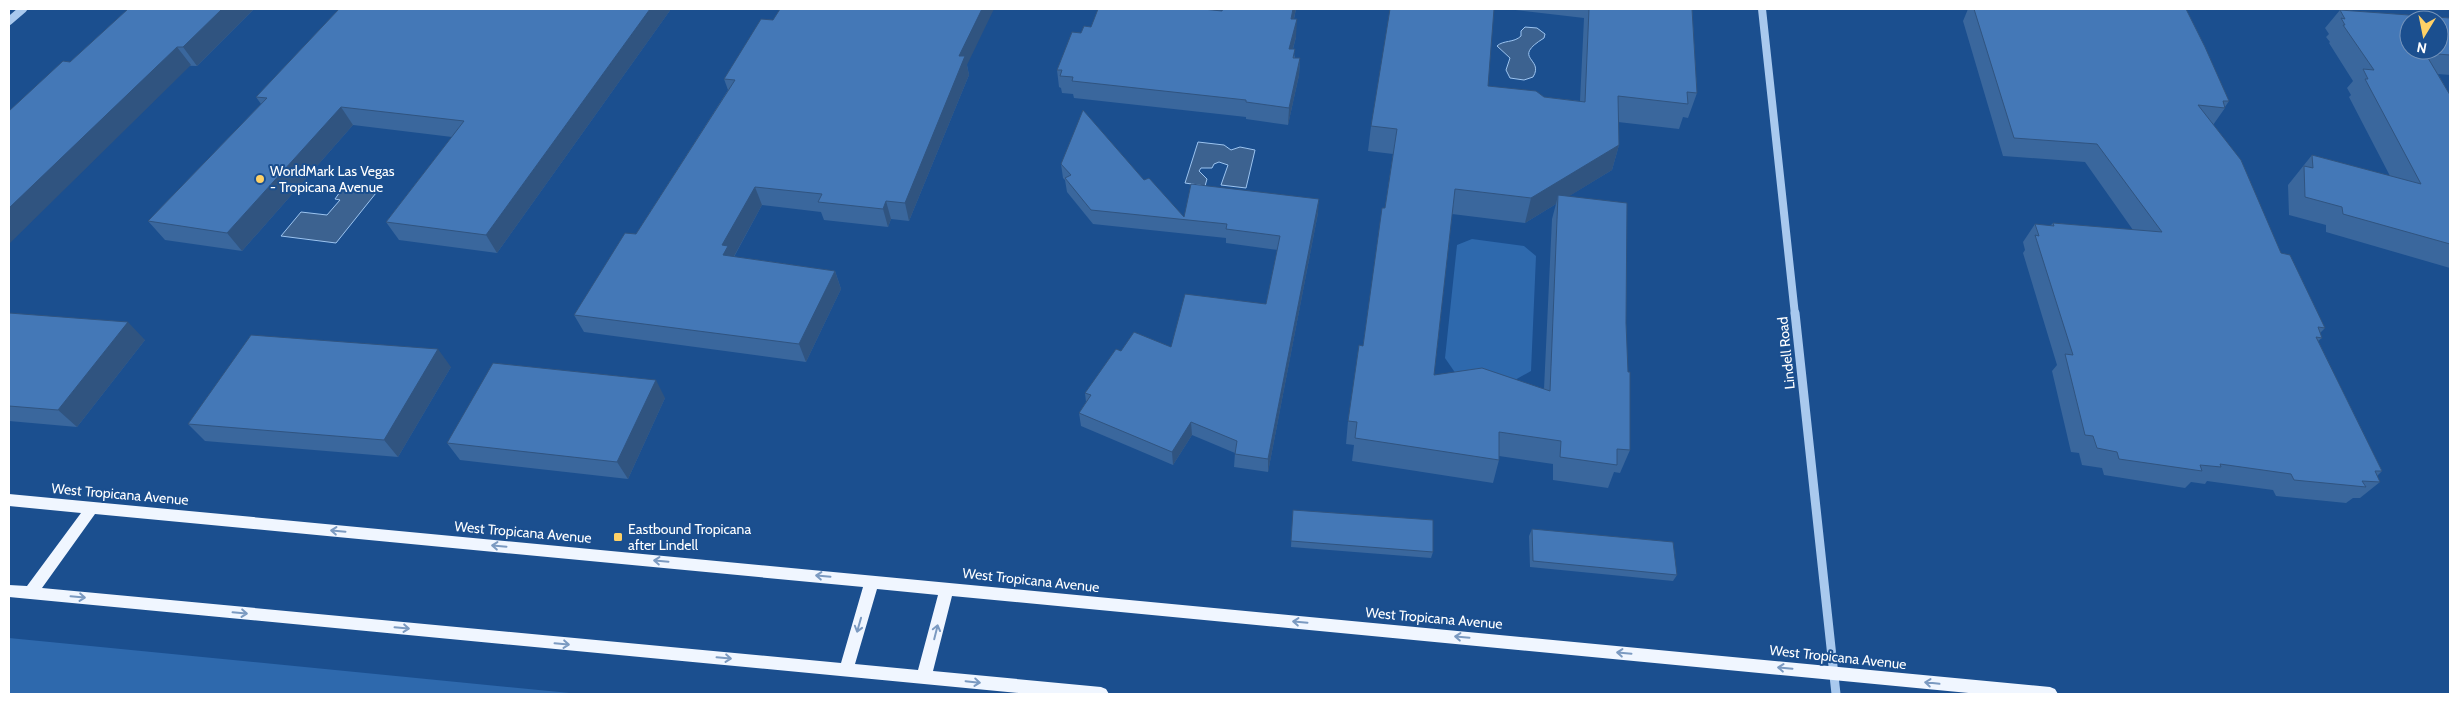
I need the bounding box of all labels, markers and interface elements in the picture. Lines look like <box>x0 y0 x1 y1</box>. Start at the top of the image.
north arrow <box>2399 10 2449 60</box>
text: N <box>2415 38 2428 58</box>
place label: WorldMark Las Vegas - Tropicana Avenue <box>270 162 395 196</box>
marker: WorldMark Las Vegas - Tropicana Avenue <box>254 173 266 185</box>
street label: Lindell Road <box>1773 316 1799 390</box>
street label: West Tropicana Avenue <box>51 479 189 509</box>
street label: West Tropicana Avenue <box>454 517 592 547</box>
place label: Eastbound Tropicana after Lindell <box>628 520 751 554</box>
one-way arrow <box>330 526 346 536</box>
marker: Eastbound Tropicana after Lindell <box>612 531 624 543</box>
one-way arrow <box>492 541 508 551</box>
one-way arrow <box>653 556 669 566</box>
street label: West Tropicana Avenue <box>962 564 1100 596</box>
one-way arrow <box>815 571 831 581</box>
one-way arrow <box>70 593 86 602</box>
street label: West Tropicana Avenue <box>1365 603 1503 633</box>
one-way arrow <box>232 608 248 618</box>
one-way arrow <box>853 617 863 633</box>
one-way arrow <box>1292 617 1308 627</box>
one-way arrow <box>393 624 409 633</box>
one-way arrow <box>931 625 941 641</box>
one-way arrow <box>1454 632 1470 642</box>
one-way arrow <box>554 639 570 648</box>
street label: West Tropicana Avenue <box>1769 641 1907 673</box>
one-way arrow <box>1616 648 1632 658</box>
one-way arrow <box>716 654 732 663</box>
one-way arrow <box>1778 663 1794 673</box>
one-way arrow <box>964 677 980 687</box>
one-way arrow <box>1924 679 1940 688</box>

